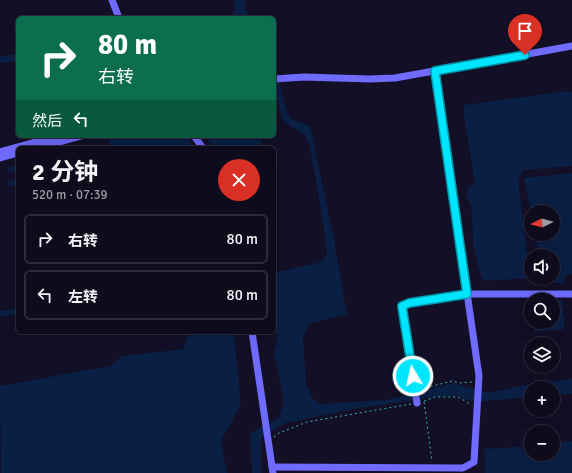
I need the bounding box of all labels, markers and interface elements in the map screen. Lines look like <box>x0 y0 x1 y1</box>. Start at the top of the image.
pin <box>508 14 542 55</box>
icon: arrive <box>514 20 536 42</box>
text: 80 m <box>98 28 157 62</box>
icon: right <box>32 32 84 84</box>
text: 右转 <box>98 66 134 88</box>
icon: left <box>70 108 92 130</box>
text: 然后 <box>32 112 62 130</box>
text: 2 分钟 <box>32 157 98 187</box>
button: close <box>218 159 260 201</box>
text: 520 m · 07:39 <box>32 187 108 203</box>
north arrow <box>524 205 560 241</box>
map controls <box>524 205 560 461</box>
icon: right <box>34 228 56 250</box>
text: 80 m <box>227 230 258 248</box>
text: 右转 <box>68 232 98 250</box>
button: sound <box>524 249 560 285</box>
icon: left <box>34 284 56 306</box>
text: 80 m <box>227 286 258 304</box>
text: 左转 <box>68 288 98 306</box>
button: search <box>524 293 560 329</box>
button: layers <box>524 337 560 373</box>
position arrow <box>392 355 434 397</box>
button: + <box>524 381 560 417</box>
button: − <box>524 425 560 461</box>

